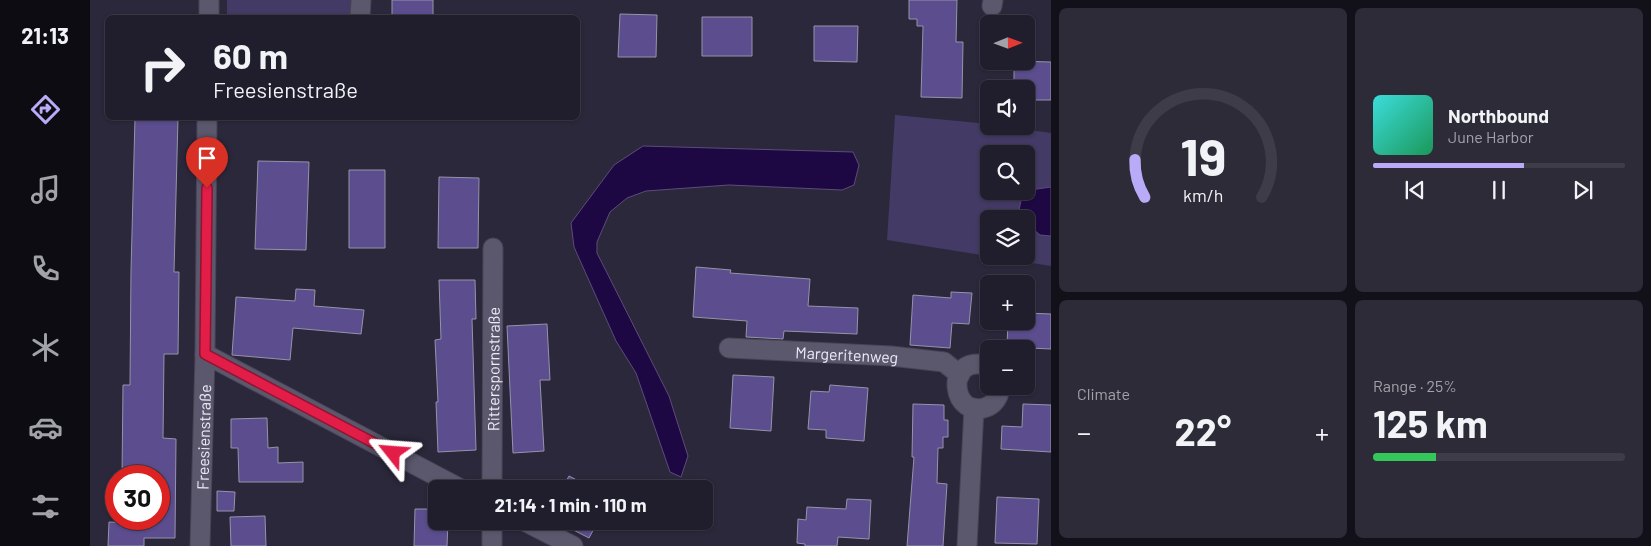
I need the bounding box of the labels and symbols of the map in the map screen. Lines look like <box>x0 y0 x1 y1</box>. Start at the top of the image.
north arrow <box>980 15 1035 70</box>
pin <box>186 137 228 188</box>
street label: Ritterspornstraße <box>483 307 502 431</box>
street label: Margeritenweg <box>795 342 899 366</box>
street label: Freesienstraße <box>192 384 214 490</box>
position arrow <box>366 426 418 478</box>
speed limit sign: 30 <box>105 465 170 530</box>

